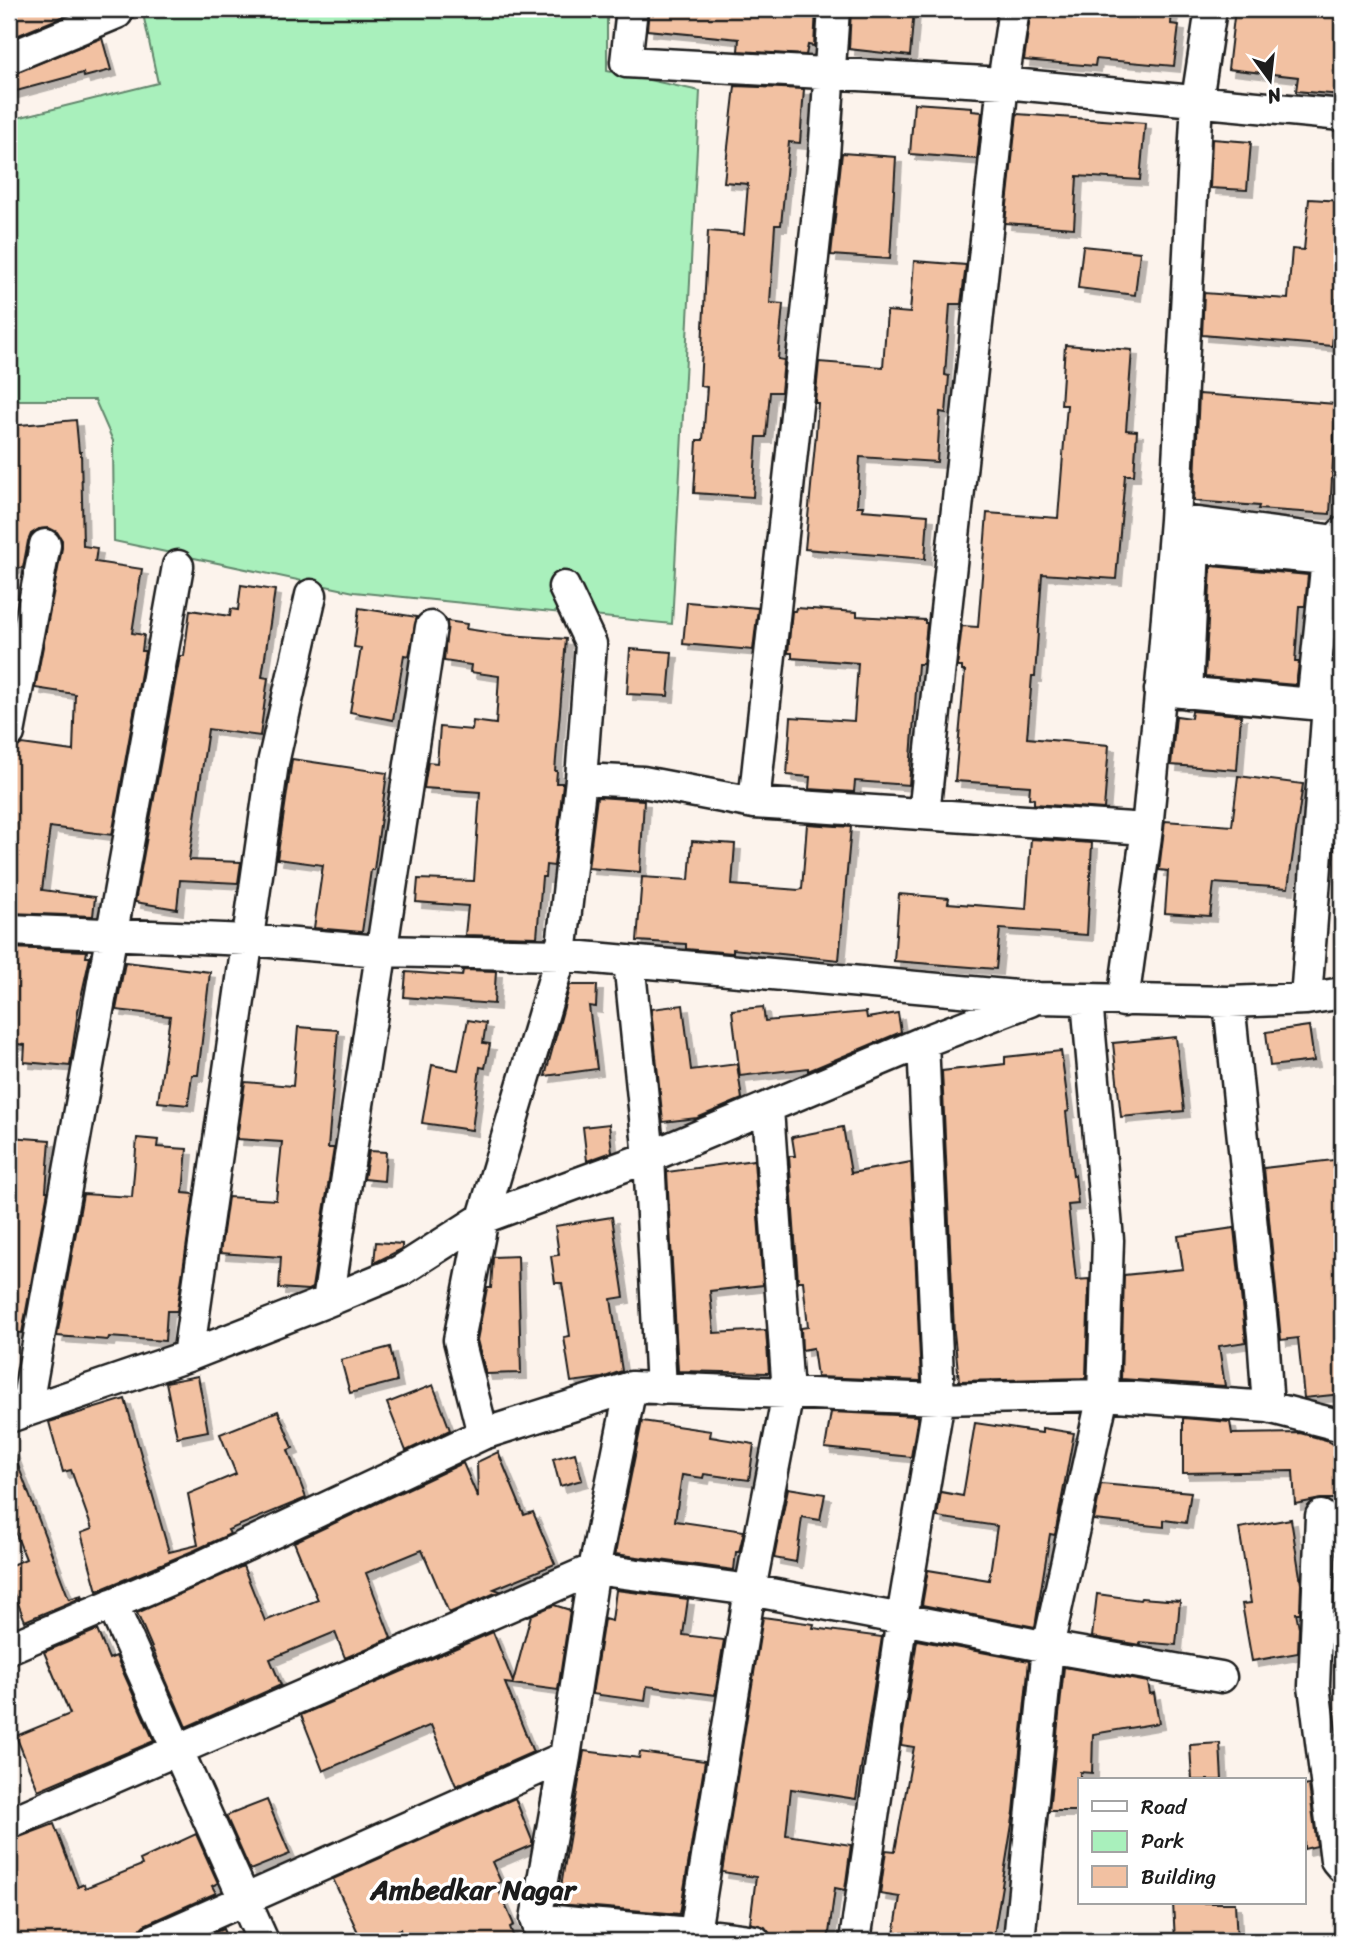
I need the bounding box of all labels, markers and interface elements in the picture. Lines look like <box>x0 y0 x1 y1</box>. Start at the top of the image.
north arrow <box>1236 46 1306 116</box>
text: N <box>1263 78 1286 114</box>
legend <box>1078 1778 1306 1904</box>
text: Road <box>1141 1788 1188 1826</box>
text: Park <box>1141 1822 1184 1860</box>
text: Building <box>1141 1858 1217 1896</box>
district label: Ambedkar Nagar <box>370 1865 578 1914</box>

